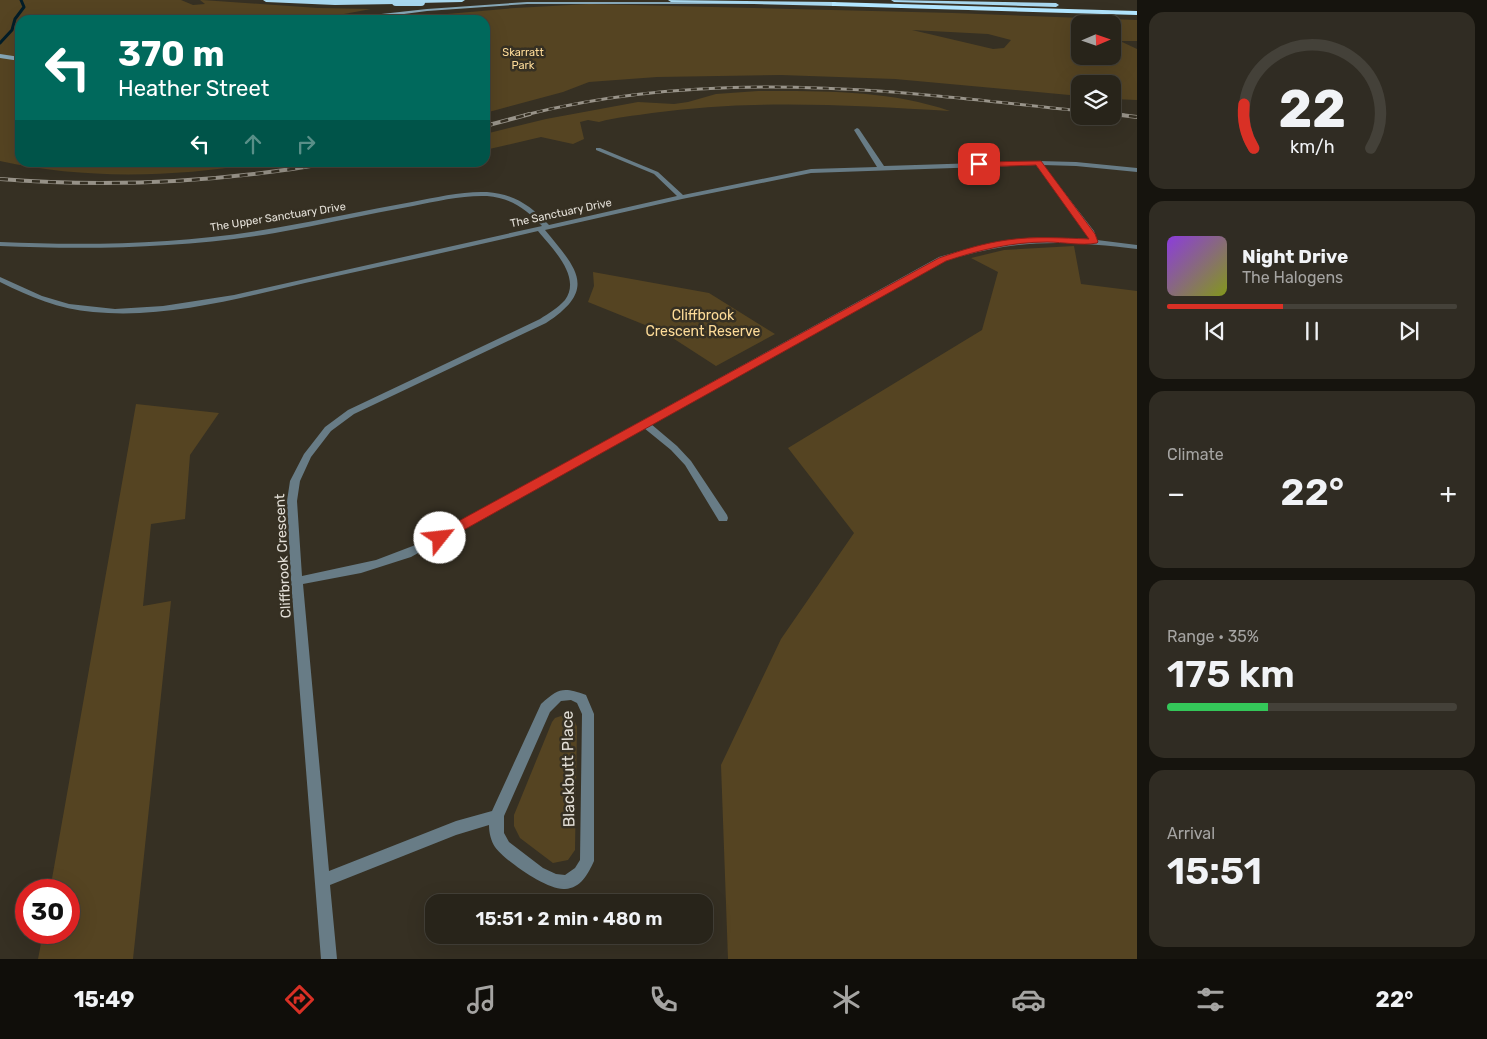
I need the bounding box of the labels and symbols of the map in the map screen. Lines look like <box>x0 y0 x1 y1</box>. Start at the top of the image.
north arrow <box>1071 15 1121 65</box>
park label: Skarratt Park <box>502 46 544 72</box>
pin <box>958 143 1000 185</box>
street label: The Sanctuary Drive <box>509 196 613 230</box>
street label: The Upper Sanctuary Drive <box>209 200 347 234</box>
park label: Cliffbrook Crescent Reserve <box>646 307 761 340</box>
street label: Cliffbrook Crescent <box>271 493 295 619</box>
position arrow <box>413 511 465 563</box>
street label: Blackbutt Place <box>557 710 579 828</box>
speed limit sign: 30 <box>15 879 80 944</box>

